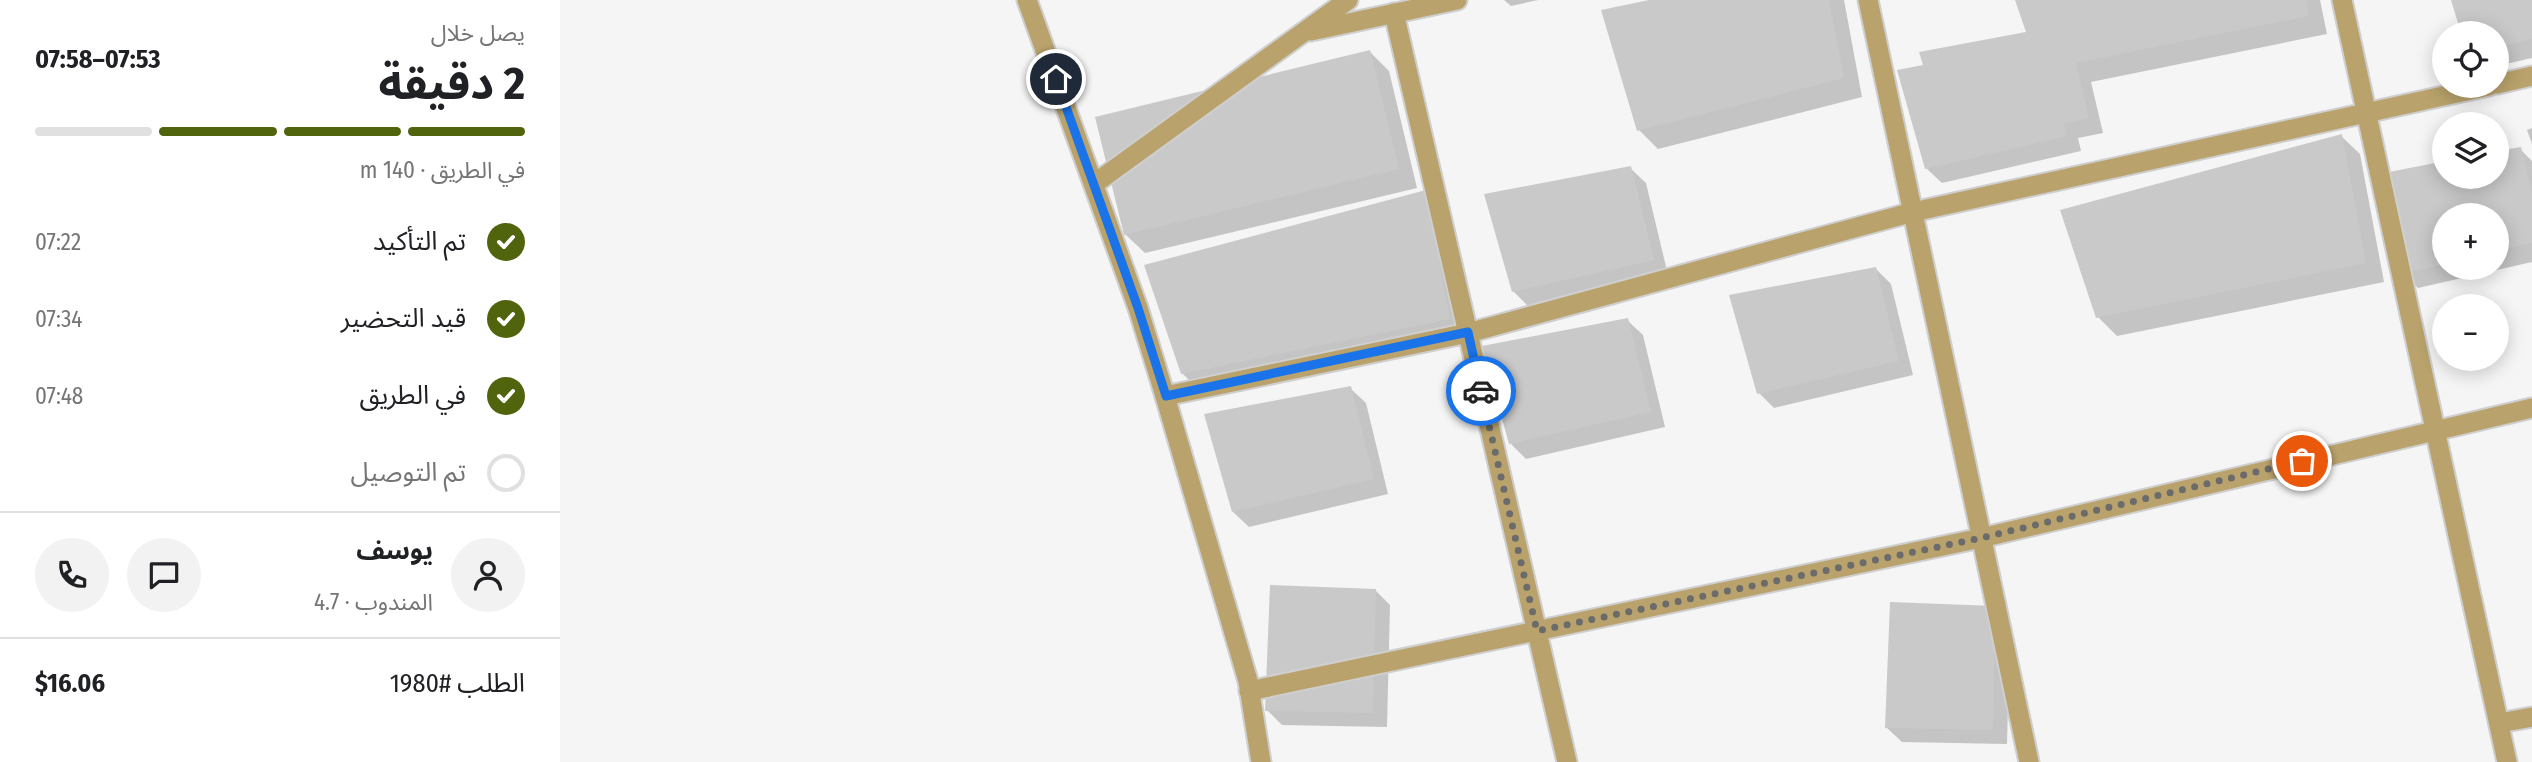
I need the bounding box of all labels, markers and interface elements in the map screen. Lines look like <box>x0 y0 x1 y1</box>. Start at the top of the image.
text: يصل خلال <box>431 19 525 47</box>
map controls <box>2432 21 2509 371</box>
button: locate <box>2432 21 2509 98</box>
text: 07:53–07:58 <box>35 44 161 75</box>
pin <box>1026 49 1086 109</box>
text: 2 دقيقة <box>378 56 525 111</box>
icon: home <box>1037 60 1075 98</box>
button: layers <box>2432 112 2509 189</box>
text: في الطريق · 140 m <box>360 156 525 184</box>
button: + <box>2432 203 2509 280</box>
icon: check <box>487 223 525 261</box>
text: تم التأكيد <box>373 226 466 257</box>
text: 07:22 <box>35 228 81 256</box>
button: − <box>2432 294 2509 371</box>
icon: check <box>487 300 525 338</box>
text: قيد التحضير <box>341 303 466 334</box>
text: 07:34 <box>35 305 82 333</box>
courier <box>1446 356 1516 426</box>
icon: car <box>1462 372 1500 410</box>
icon: check <box>487 377 525 415</box>
text: في الطريق <box>359 380 466 411</box>
text: 07:48 <box>35 382 83 410</box>
pin <box>2272 431 2332 491</box>
icon: bag <box>2283 442 2321 480</box>
text: تم التوصيل <box>350 457 466 488</box>
text: يوسف <box>356 535 433 566</box>
button: phone <box>35 538 109 612</box>
button: chat <box>127 538 201 612</box>
button: person <box>451 538 525 612</box>
text: المندوب · 4.7 <box>314 588 433 616</box>
text: $16.06 <box>35 668 105 699</box>
text: الطلب #1980 <box>390 668 525 699</box>

